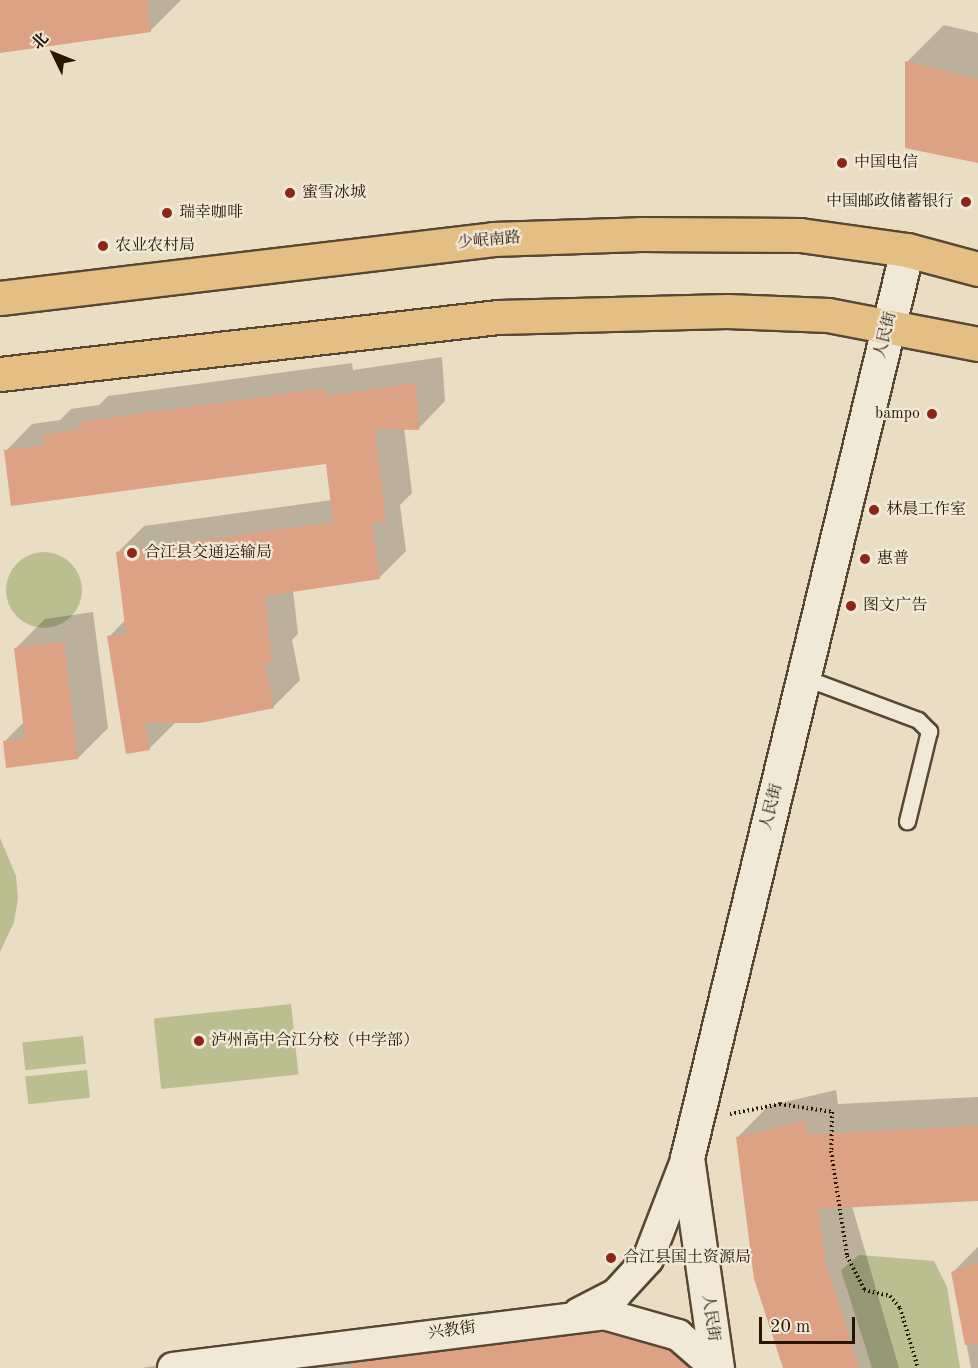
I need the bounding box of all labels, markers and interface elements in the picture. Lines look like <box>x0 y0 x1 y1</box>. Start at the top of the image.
north arrow <box>24 24 84 84</box>
text: 北 <box>30 30 52 53</box>
place label: 中国电信 <box>854 153 918 173</box>
marker: 中国电信 <box>835 156 849 170</box>
place label: 蜜雪冰城 <box>302 183 366 203</box>
marker: 蜜雪冰城 <box>283 186 297 200</box>
place label: 中国邮政储蓄银行 <box>826 192 954 212</box>
marker: 中国邮政储蓄银行 <box>959 195 973 209</box>
place label: 瑞幸咖啡 <box>179 203 243 223</box>
marker: 瑞幸咖啡 <box>160 206 174 220</box>
street label: 少岷南路 <box>456 229 522 253</box>
place label: 农业农村局 <box>115 236 195 256</box>
marker: 农业农村局 <box>96 239 110 253</box>
street label: 人民街 <box>871 309 901 361</box>
place label: bampo <box>875 404 920 424</box>
marker: bampo <box>925 407 939 421</box>
place label: 林晨工作室 <box>886 500 966 520</box>
marker: 林晨工作室 <box>867 503 881 517</box>
place label: 合江县交通运输局 <box>144 543 272 563</box>
marker: 合江县交通运输局 <box>125 546 139 560</box>
place label: 惠普 <box>877 549 909 569</box>
marker: 惠普 <box>858 552 872 566</box>
place label: 图文广告 <box>863 596 927 616</box>
marker: 图文广告 <box>844 599 858 613</box>
street label: 人民街 <box>757 781 787 833</box>
place label: 泸州高中合江分校（中学部） <box>211 1031 419 1051</box>
marker: 泸州高中合江分校（中学部） <box>192 1034 206 1048</box>
place label: 合江县国土资源局 <box>623 1248 751 1268</box>
marker: 合江县国土资源局 <box>604 1251 618 1265</box>
street label: 人民街 <box>697 1293 723 1343</box>
scale bar <box>762 1305 858 1343</box>
street label: 兴教街 <box>427 1318 477 1344</box>
text: 20 m <box>770 1318 810 1336</box>

